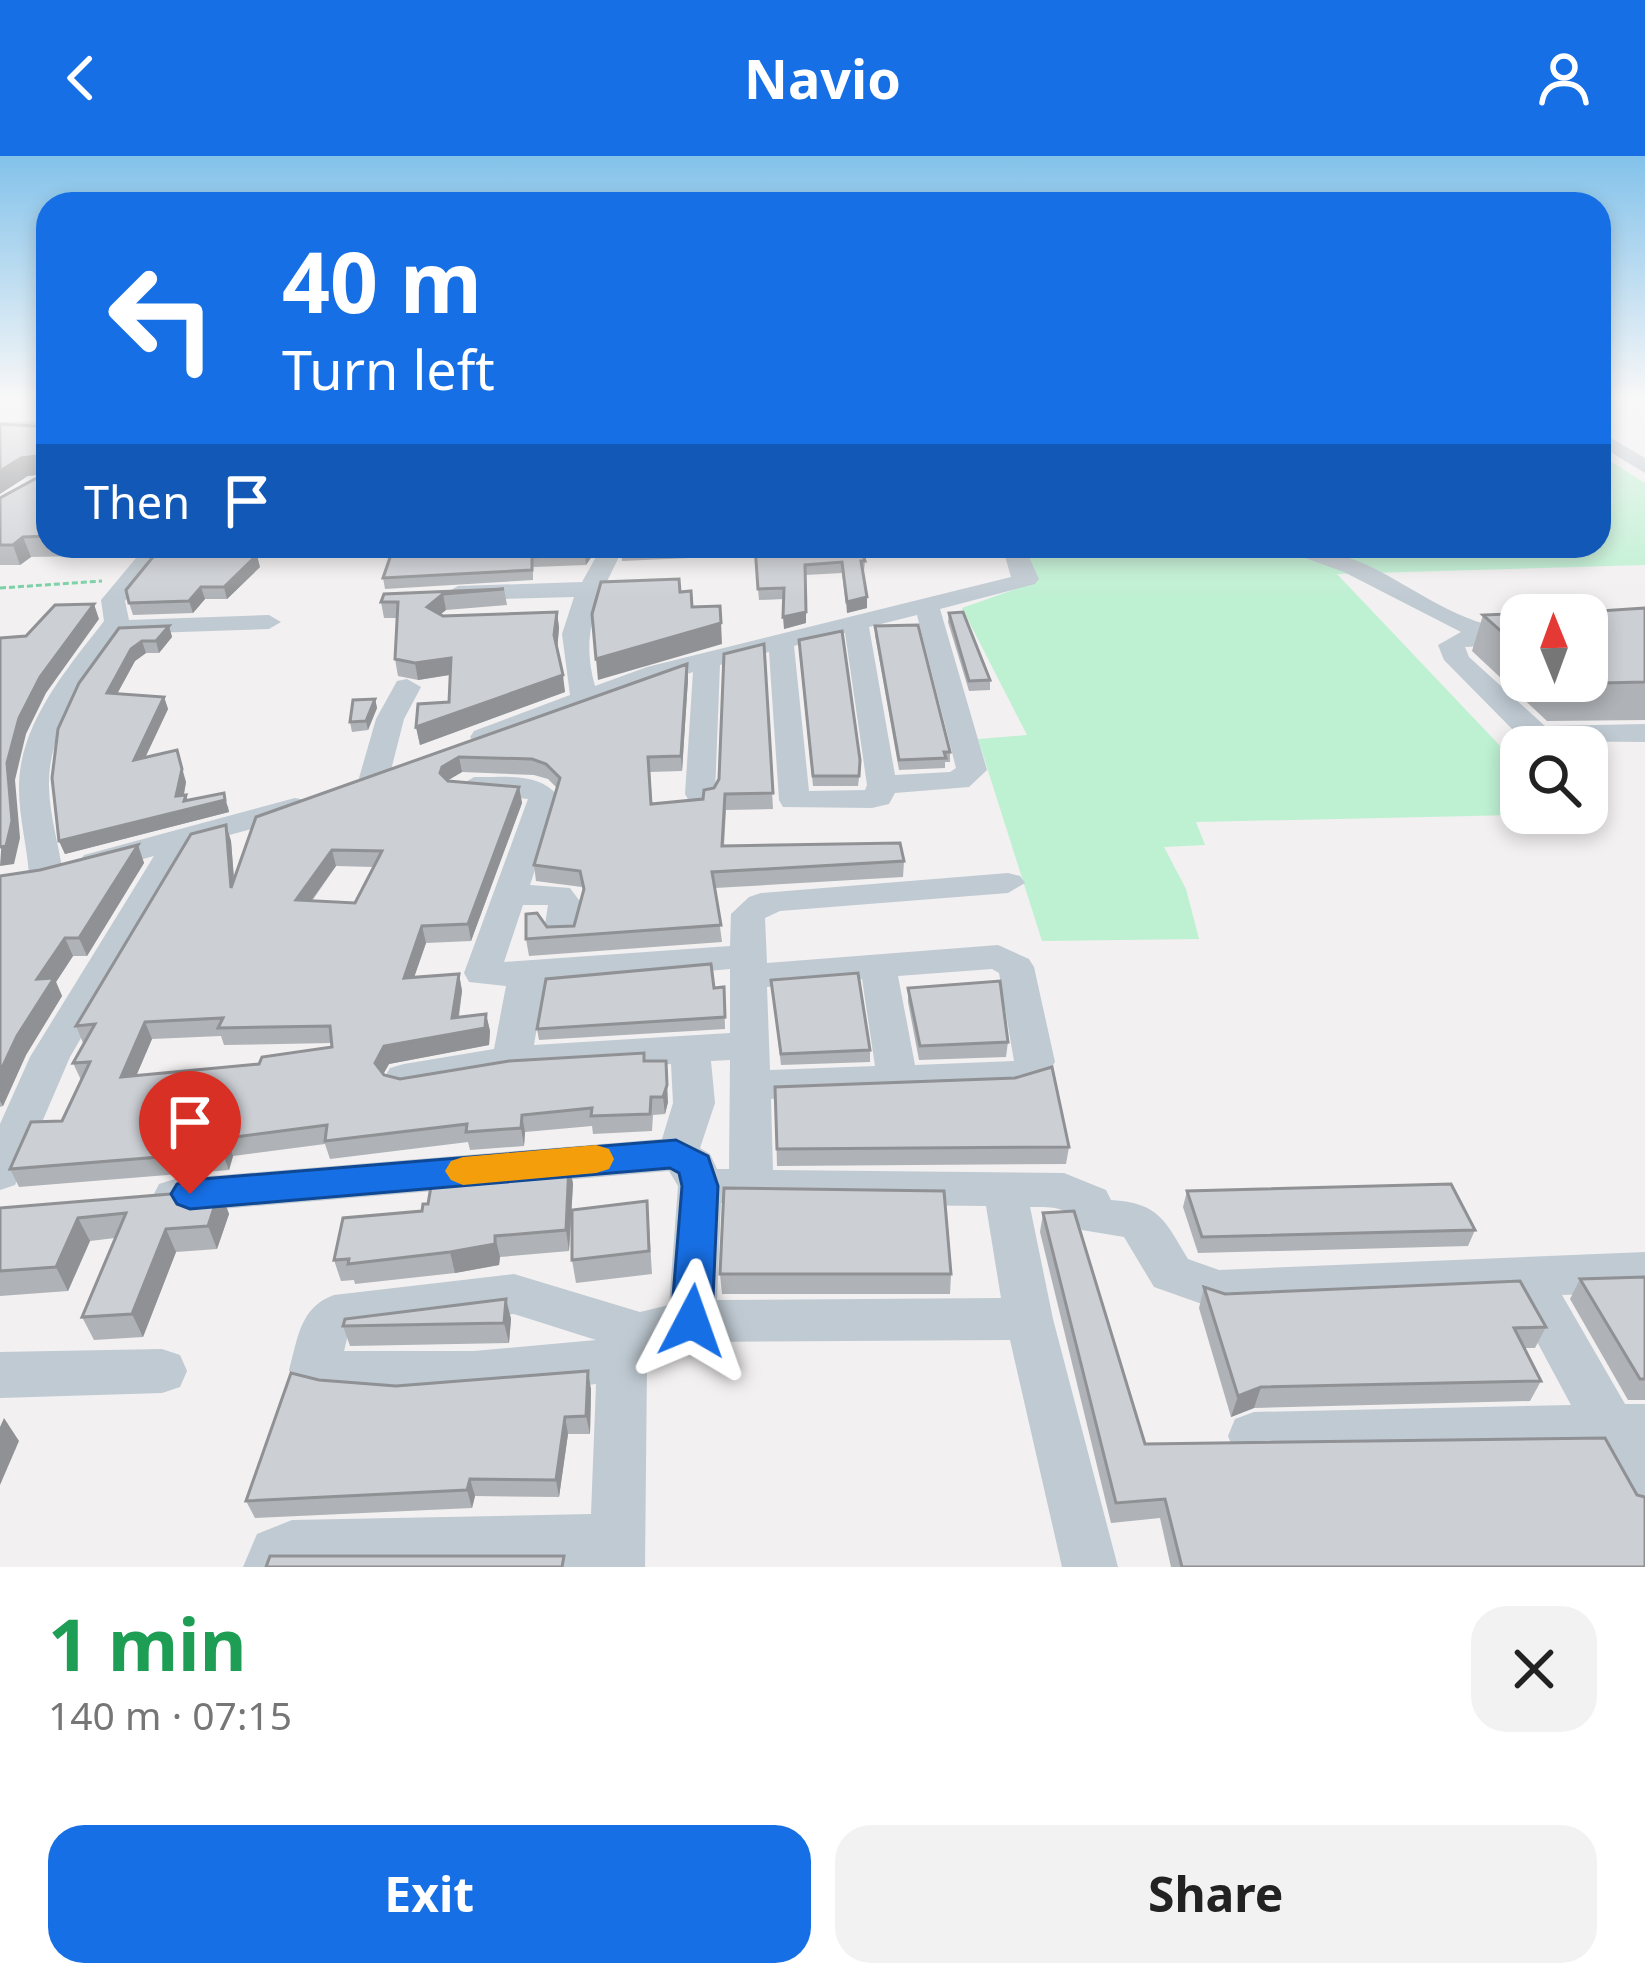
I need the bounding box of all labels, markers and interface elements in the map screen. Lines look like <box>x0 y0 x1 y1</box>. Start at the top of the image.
text: Navio <box>744 41 901 115</box>
icon: back <box>48 45 114 111</box>
icon: person <box>1531 45 1597 111</box>
text: 40 m <box>282 223 482 338</box>
icon: left <box>84 240 240 396</box>
text: Turn left <box>282 332 495 406</box>
icon: arrive <box>214 468 280 534</box>
text: Then <box>84 471 190 532</box>
north arrow <box>1500 594 1608 702</box>
map controls <box>1500 594 1608 834</box>
button: search <box>1500 726 1608 834</box>
pin <box>139 1071 241 1194</box>
icon: arrive <box>157 1089 223 1155</box>
position arrow <box>629 1258 755 1384</box>
text: 1 min <box>48 1594 246 1692</box>
button: close <box>1471 1606 1597 1732</box>
text: 140 m · 07:15 <box>48 1688 292 1741</box>
button: Exit <box>48 1825 811 1963</box>
button: Share <box>835 1825 1597 1963</box>

